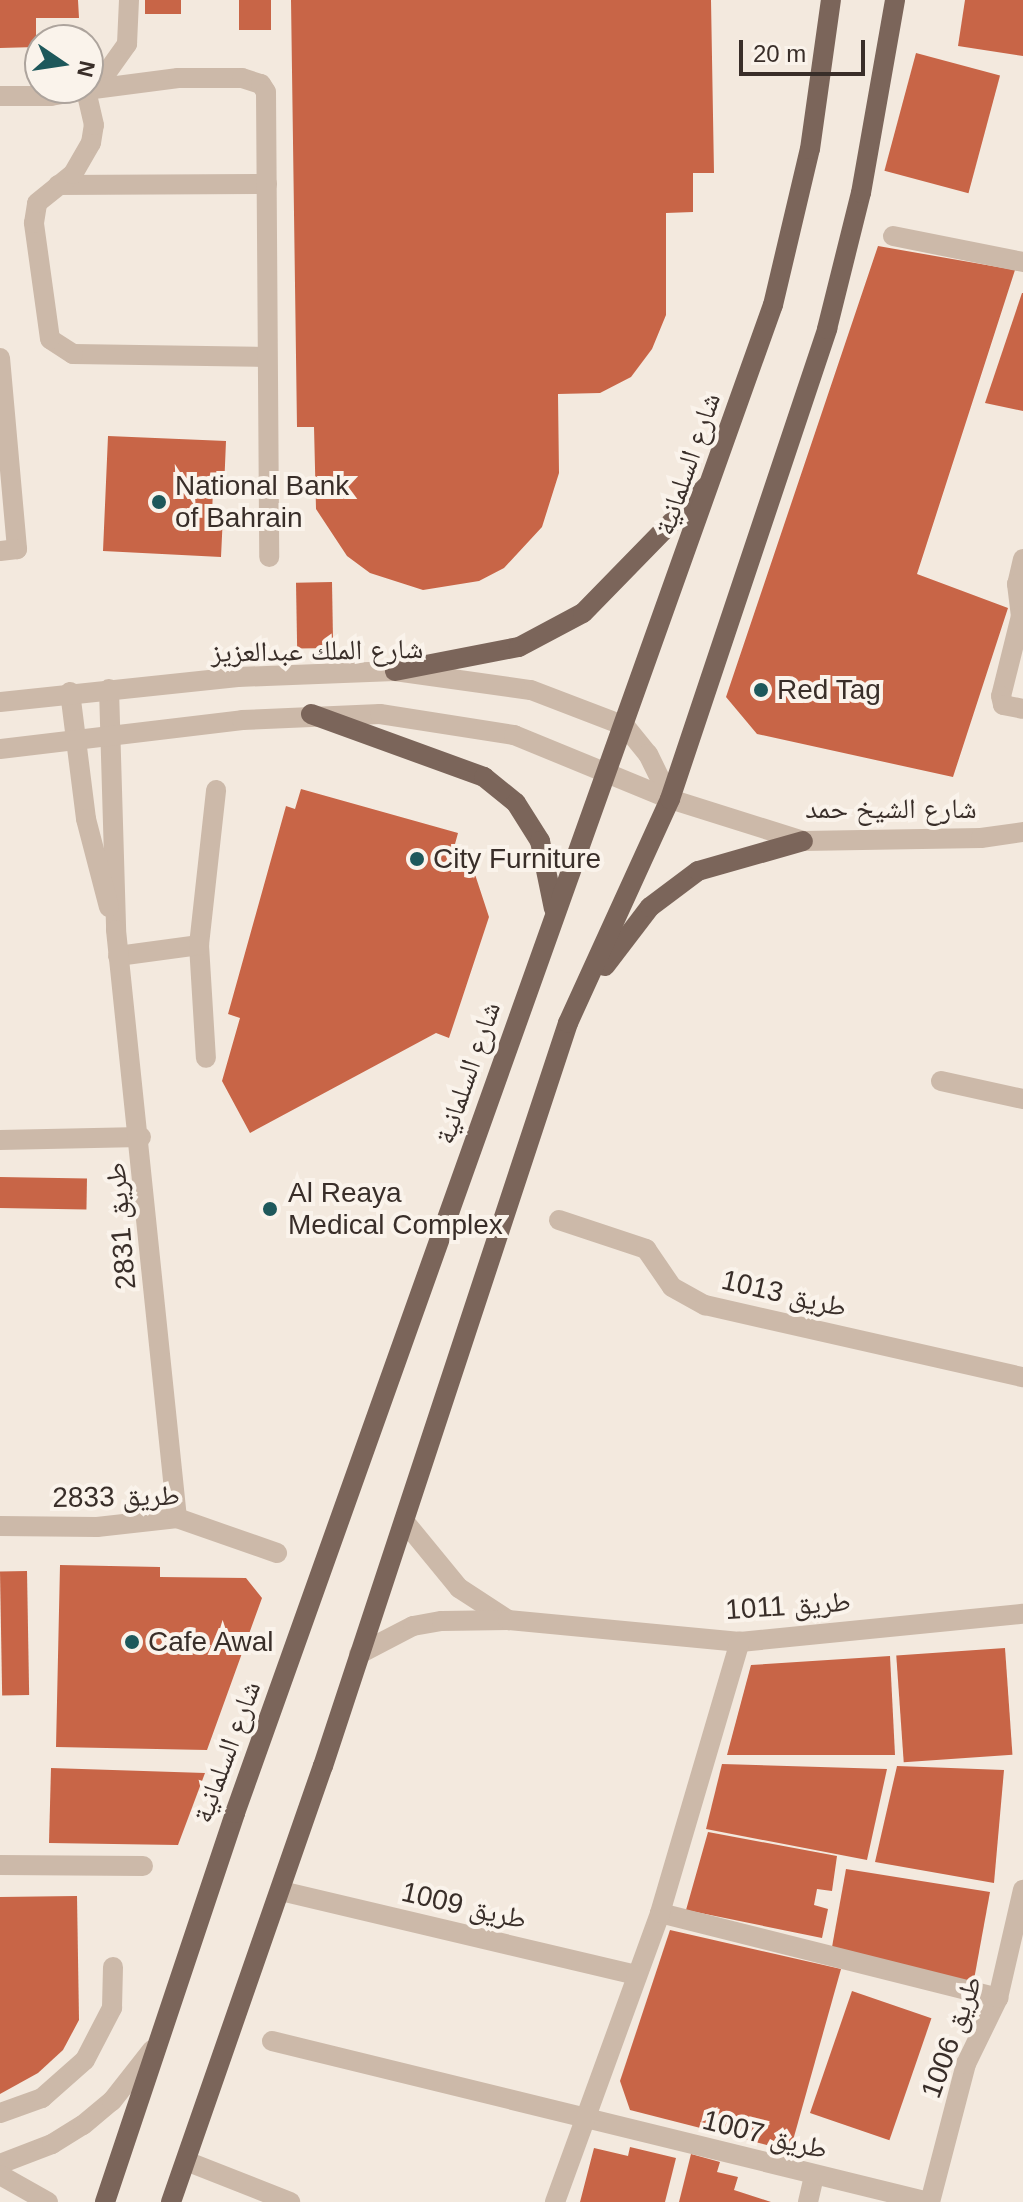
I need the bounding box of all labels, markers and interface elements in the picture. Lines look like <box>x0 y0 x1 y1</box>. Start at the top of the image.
north arrow <box>24 24 104 104</box>
scale bar <box>743 24 869 74</box>
text: 20 m <box>753 40 806 67</box>
text: N <box>72 59 100 80</box>
street label: شارع السلمانية <box>648 389 728 539</box>
place label: National Bank of Bahrain <box>175 469 349 535</box>
marker: National Bank of Bahrain <box>150 493 168 511</box>
street label: شارع الملك عبدالعزيز <box>211 632 423 670</box>
place label: Red Tag <box>777 673 881 707</box>
marker: Red Tag <box>752 681 770 699</box>
street label: شارع الشيخ حمد <box>805 792 977 826</box>
place label: City Furniture <box>433 842 601 876</box>
marker: City Furniture <box>408 850 426 868</box>
street label: شارع السلمانية <box>428 998 508 1148</box>
street label: طريق 2831 <box>99 1161 143 1291</box>
place label: Al Reaya Medical Complex <box>288 1176 503 1242</box>
marker: Al Reaya Medical Complex <box>259 1198 281 1220</box>
street label: طريق 1013 <box>718 1263 850 1325</box>
street label: طريق 2833 <box>52 1479 180 1515</box>
street label: طريق 1011 <box>724 1585 852 1627</box>
place label: Cafe Awal <box>148 1625 275 1659</box>
marker: Cafe Awal <box>123 1633 141 1651</box>
street label: شارع السلمانية <box>186 1677 268 1827</box>
street label: طريق 1009 <box>398 1875 530 1937</box>
street label: طريق 1006 <box>914 1971 990 2103</box>
street label: طريق 1007 <box>699 2103 831 2167</box>

